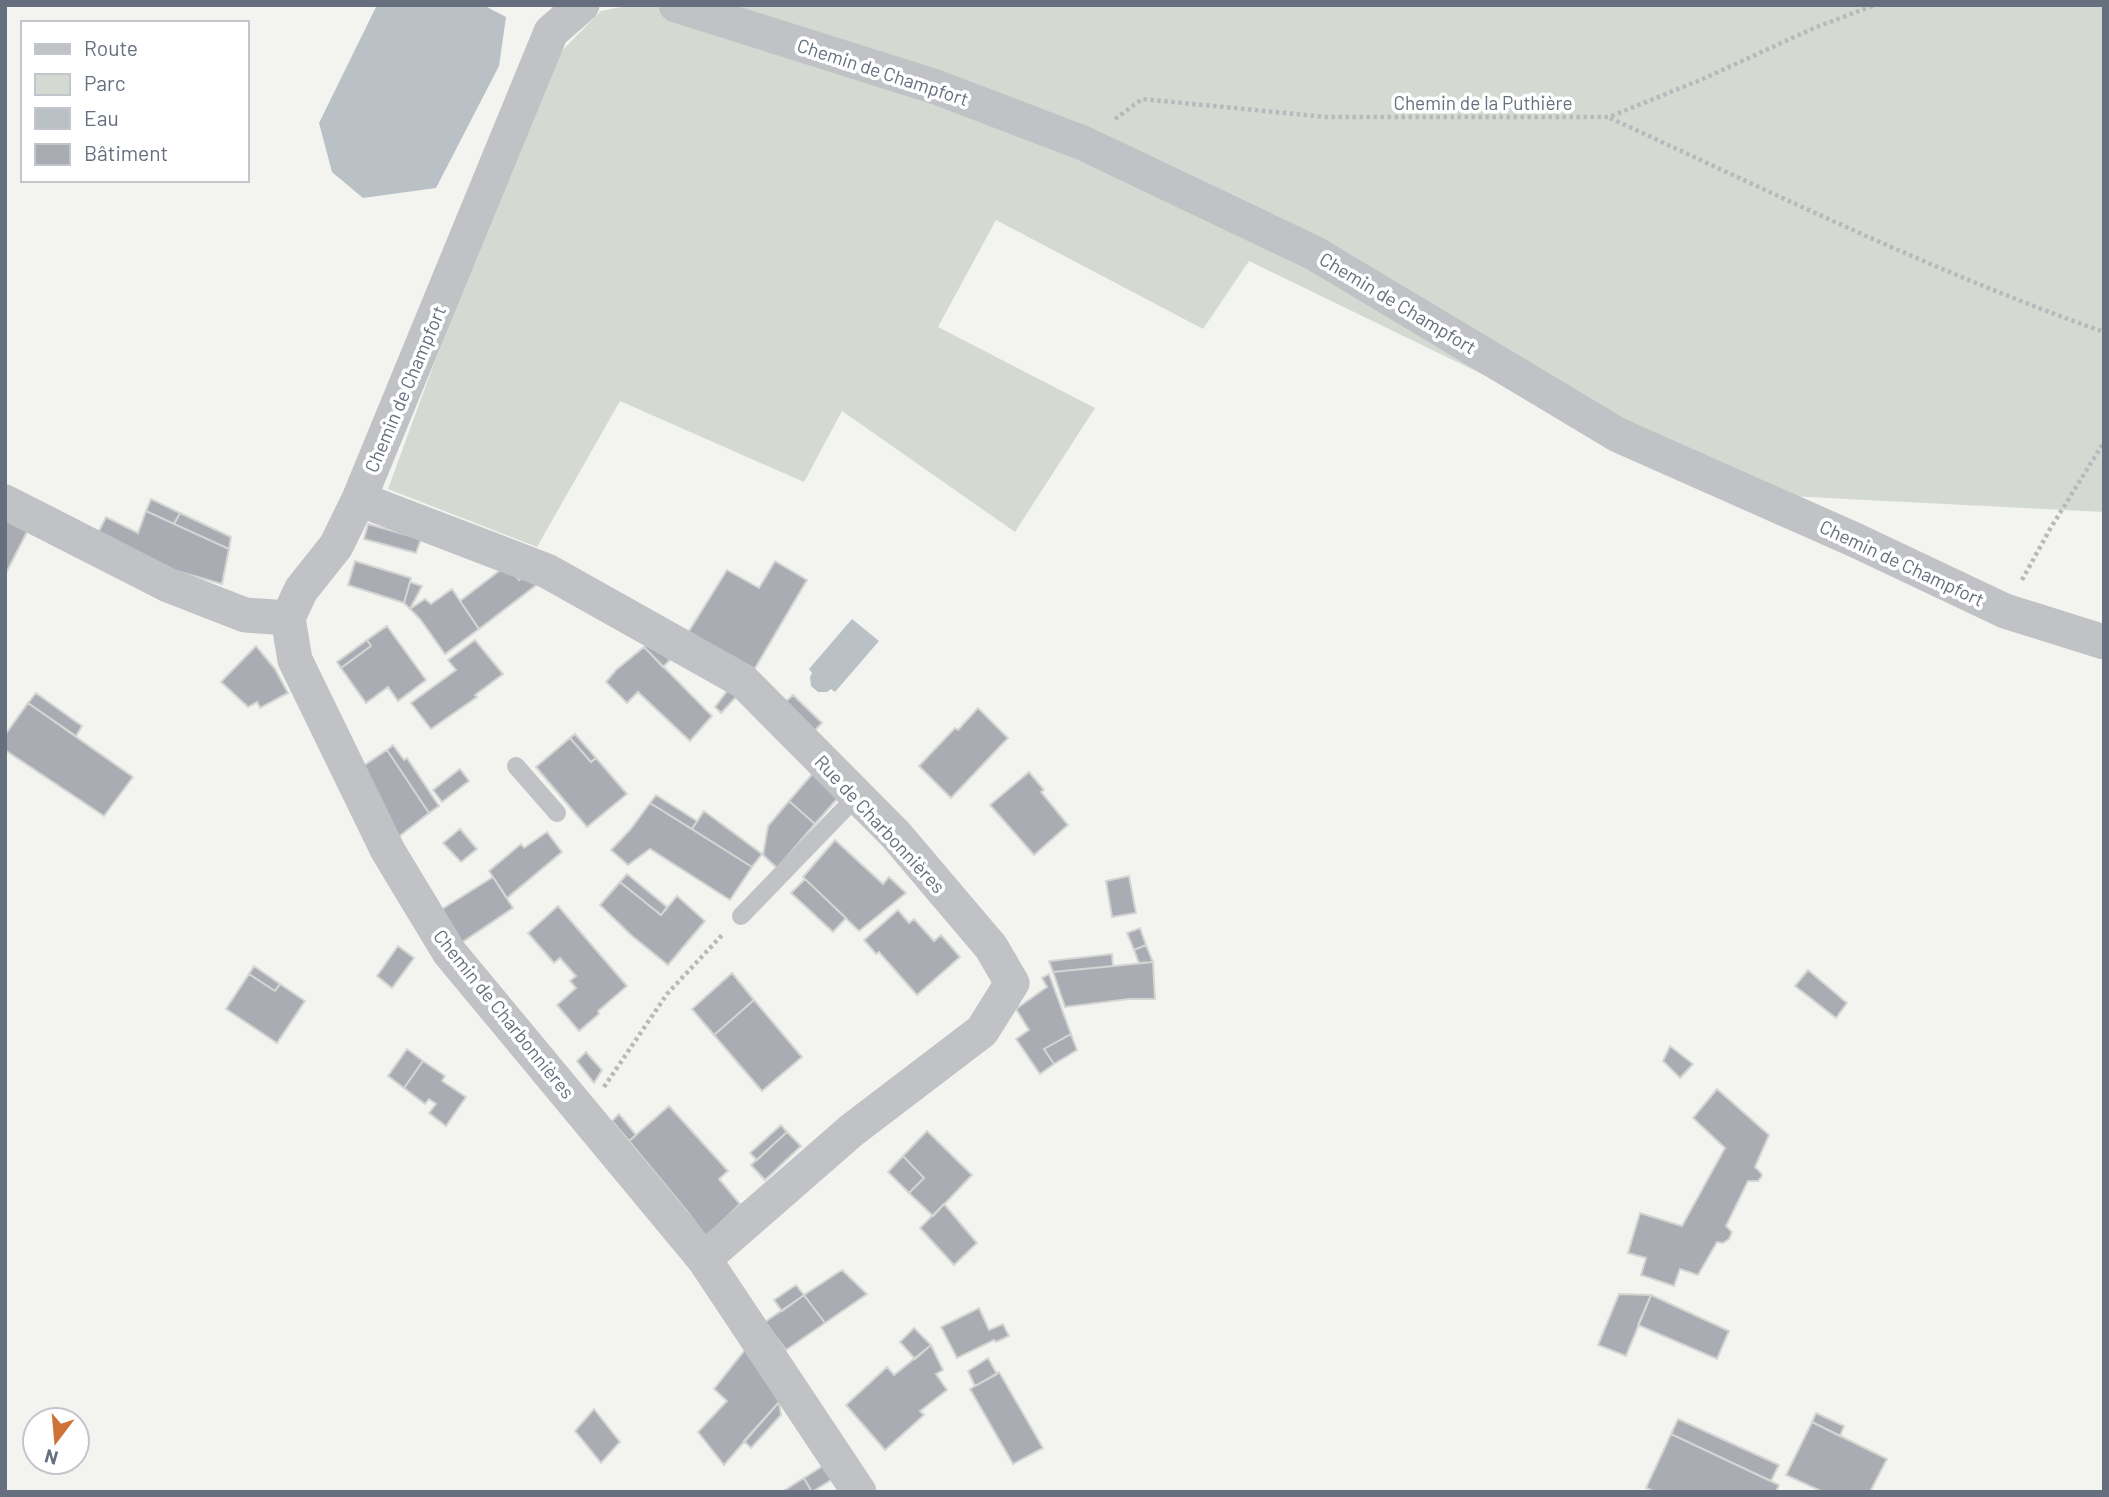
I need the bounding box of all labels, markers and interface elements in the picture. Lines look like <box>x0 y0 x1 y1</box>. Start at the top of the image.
legend <box>21 21 248 182</box>
street label: Chemin de Champfort <box>795 33 972 110</box>
text: Route <box>84 35 138 60</box>
text: Parc <box>84 70 126 95</box>
street label: Chemin de la Puthière <box>1393 91 1573 114</box>
text: Eau <box>84 105 119 130</box>
text: Bâtiment <box>84 140 168 165</box>
street label: Chemin de Champfort <box>1316 247 1481 358</box>
street label: Chemin de Champfort <box>359 302 450 476</box>
street label: Chemin de Champfort <box>1816 514 1988 611</box>
street label: Rue de Charbonnières <box>810 750 950 897</box>
street label: Chemin de Charbonnières <box>429 924 580 1103</box>
north arrow <box>21 1406 91 1476</box>
text: N <box>42 1445 60 1471</box>

